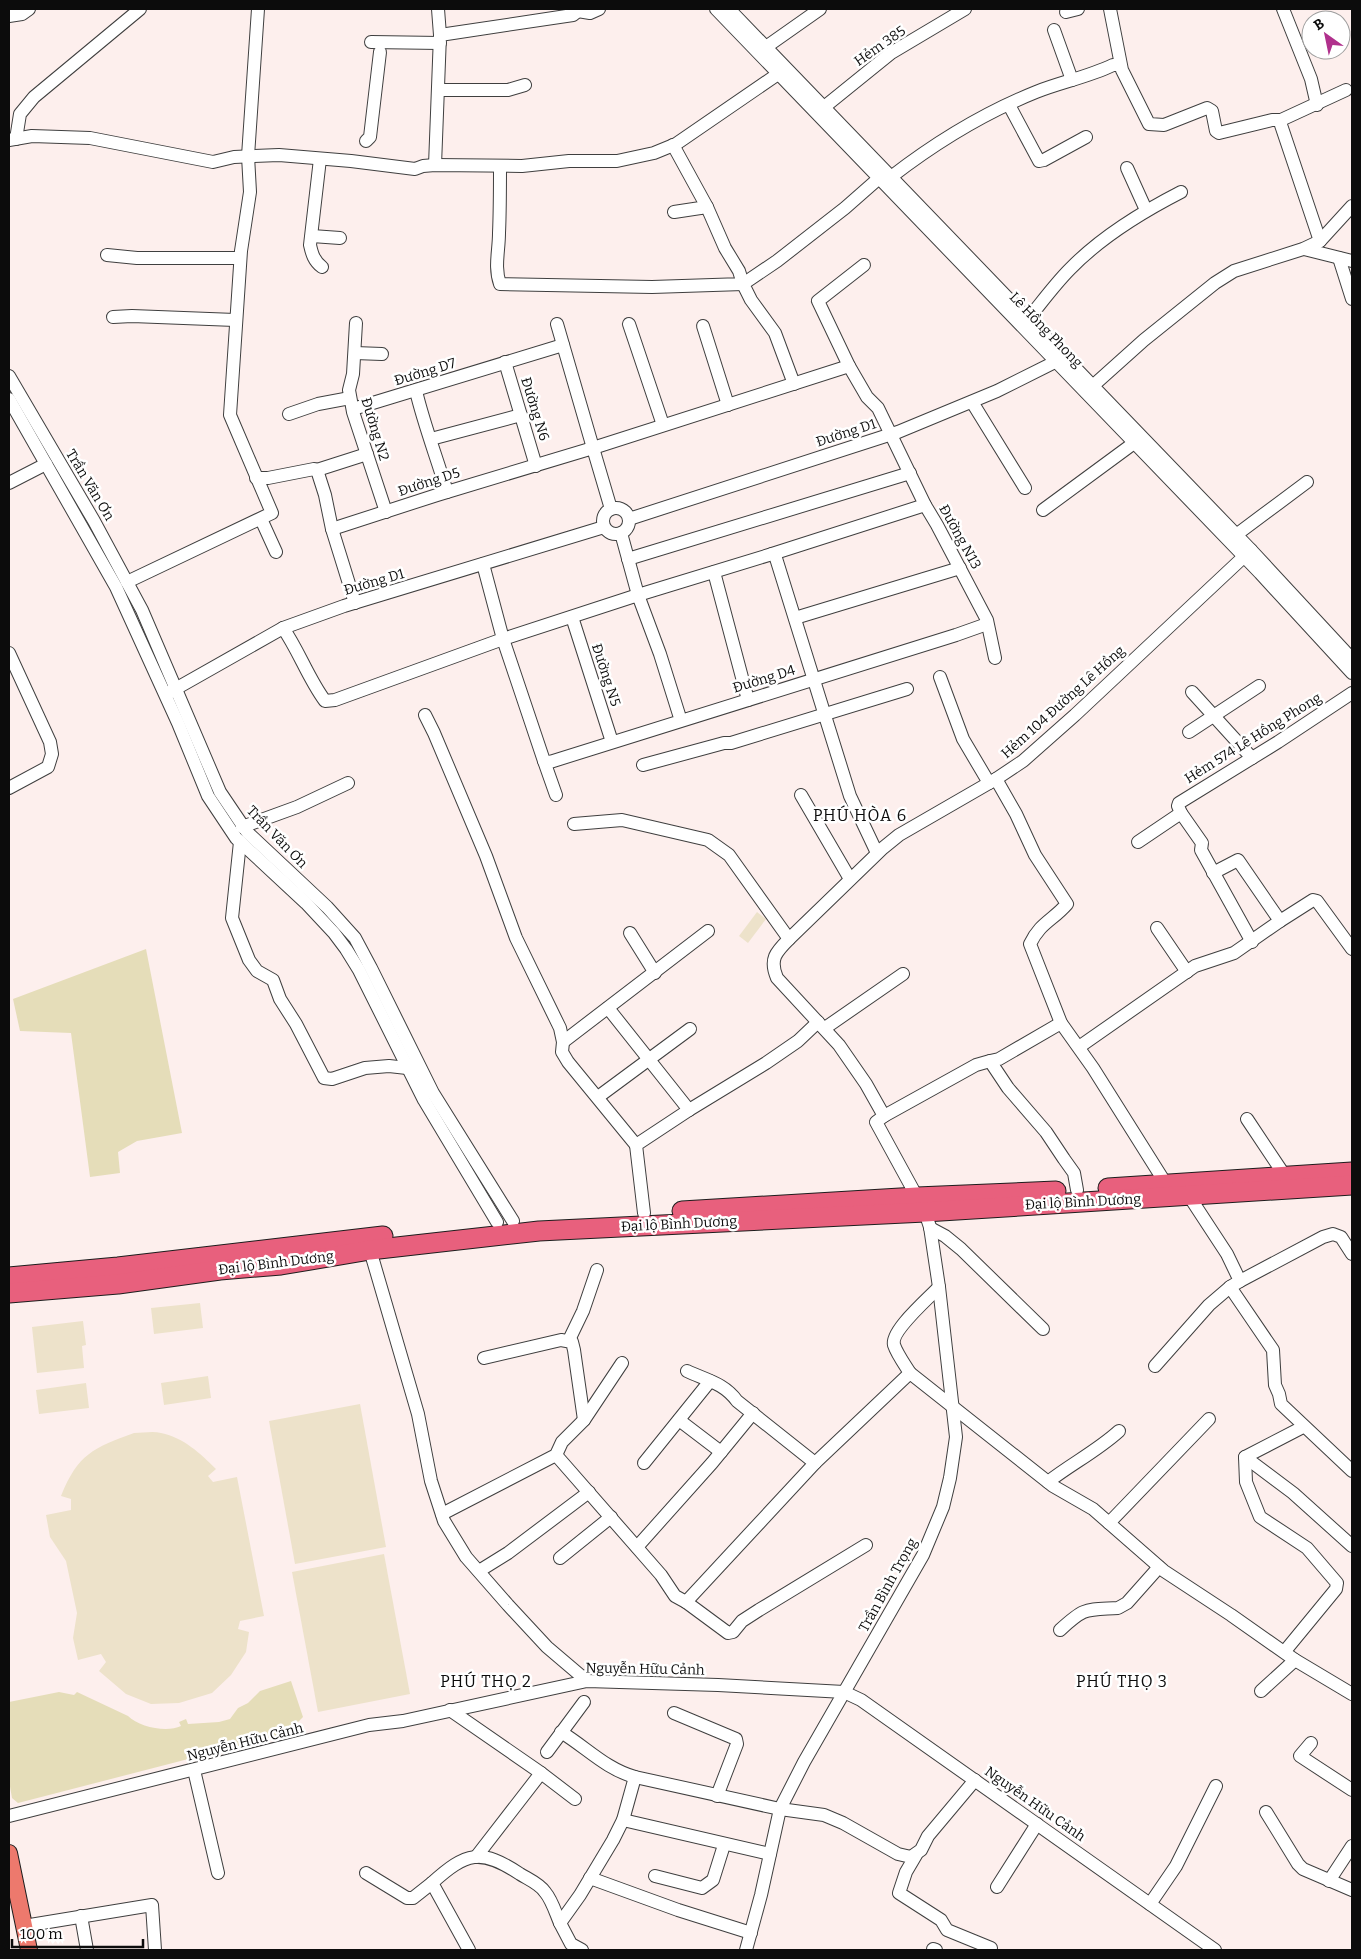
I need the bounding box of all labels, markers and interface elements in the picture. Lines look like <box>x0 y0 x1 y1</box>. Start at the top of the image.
north arrow <box>1301 10 1351 60</box>
text: B <box>1311 15 1328 34</box>
street label: Hẻm 385 <box>851 22 909 70</box>
street label: Lê Hồng Phong <box>1006 288 1087 371</box>
street label: Đường D7 <box>392 355 458 389</box>
street label: Đường N6 <box>517 375 553 443</box>
street label: Đường N2 <box>357 395 393 463</box>
street label: Đường D1 <box>814 415 878 451</box>
street label: Trần Văn Ơn <box>62 446 119 524</box>
street label: Đường D5 <box>396 464 462 500</box>
street label: Đường N13 <box>935 502 985 572</box>
street label: Đường D1 <box>342 565 406 599</box>
street label: Hẻm 104 Đường Lê Hồng <box>997 641 1128 762</box>
street label: Đường N5 <box>588 642 624 708</box>
street label: Đường D4 <box>731 661 797 697</box>
street label: Hẻm 574 Lê Hồng Phong <box>1181 688 1325 787</box>
street label: Trần Văn Ơn <box>243 802 312 872</box>
district label: PHÚ HÒA 6 <box>813 805 907 825</box>
street label: Đại lộ Bình Dương <box>1025 1190 1142 1214</box>
street label: Đại lộ Bình Dương <box>621 1212 738 1236</box>
street label: Đại lộ Bình Dương <box>217 1247 335 1279</box>
street label: Trần Bình Trọng <box>854 1534 921 1635</box>
street label: Nguyễn Hữu Cảnh <box>585 1659 705 1679</box>
district label: PHÚ THỌ 2 <box>440 1671 532 1691</box>
district label: PHÚ THỌ 3 <box>1076 1671 1168 1691</box>
street label: Nguyễn Hữu Cảnh <box>185 1719 305 1765</box>
street label: Nguyễn Hữu Cảnh <box>981 1763 1089 1845</box>
scale bar <box>12 1916 144 1948</box>
text: 100 m <box>20 1925 63 1943</box>

